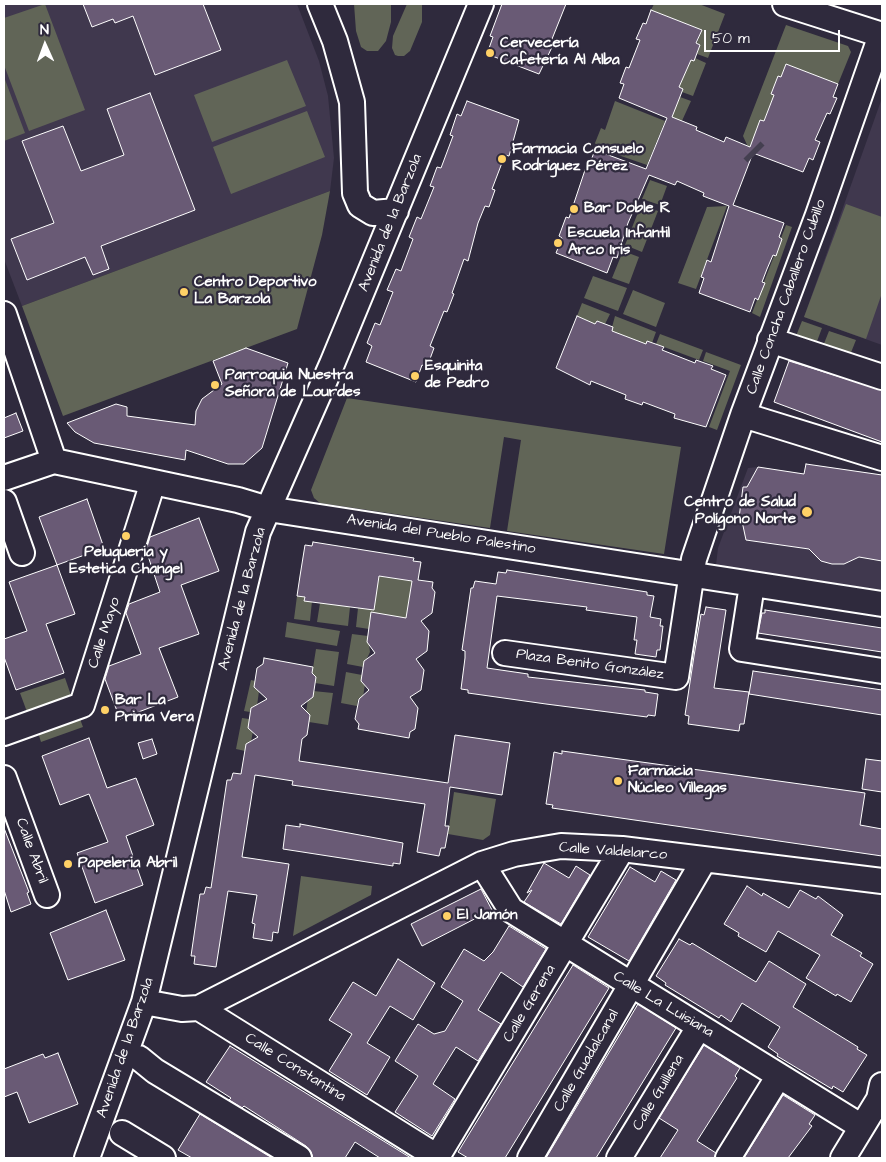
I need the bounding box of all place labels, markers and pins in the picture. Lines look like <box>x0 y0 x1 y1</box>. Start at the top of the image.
place label: Cervecería Cafetería Al Alba <box>500 35 620 70</box>
marker: Cervecería Cafetería Al Alba <box>484 47 496 59</box>
place label: Farmacia Consuelo Rodríguez Pérez <box>512 141 644 176</box>
marker: Farmacia Consuelo Rodríguez Pérez <box>496 153 508 165</box>
place label: Bar Doble R <box>584 200 670 218</box>
marker: Bar Doble R <box>568 203 580 215</box>
place label: Escuela Infantil Arco Iris <box>568 225 670 260</box>
marker: Escuela Infantil Arco Iris <box>552 237 564 249</box>
place label: Centro Deportivo La Barzola <box>194 274 316 309</box>
marker: Centro Deportivo La Barzola <box>178 286 190 298</box>
place label: Esquinita de Pedro <box>425 358 489 393</box>
place label: Parroquia Nuestra Señora de Lourdes <box>225 367 360 402</box>
marker: Esquinita de Pedro <box>409 370 421 382</box>
marker: Parroquia Nuestra Señora de Lourdes <box>209 379 221 391</box>
place label: Centro de Salud Polígono Norte <box>684 494 796 529</box>
marker: Centro de Salud Polígono Norte <box>800 505 814 519</box>
marker: Peluqueria y Estetica Changel <box>120 530 132 542</box>
place label: Peluqueria y Estetica Changel <box>69 544 183 579</box>
place label: Bar La Prima Vera <box>115 692 194 727</box>
marker: Bar La Prima Vera <box>99 704 111 716</box>
place label: Farmacia Núcleo Villegas <box>628 763 727 798</box>
marker: Farmacia Núcleo Villegas <box>612 775 624 787</box>
place label: Papeleria Abril <box>78 855 177 873</box>
marker: Papeleria Abril <box>62 858 74 870</box>
place label: El Jamón <box>457 907 517 925</box>
marker: El Jamón <box>441 910 453 922</box>

